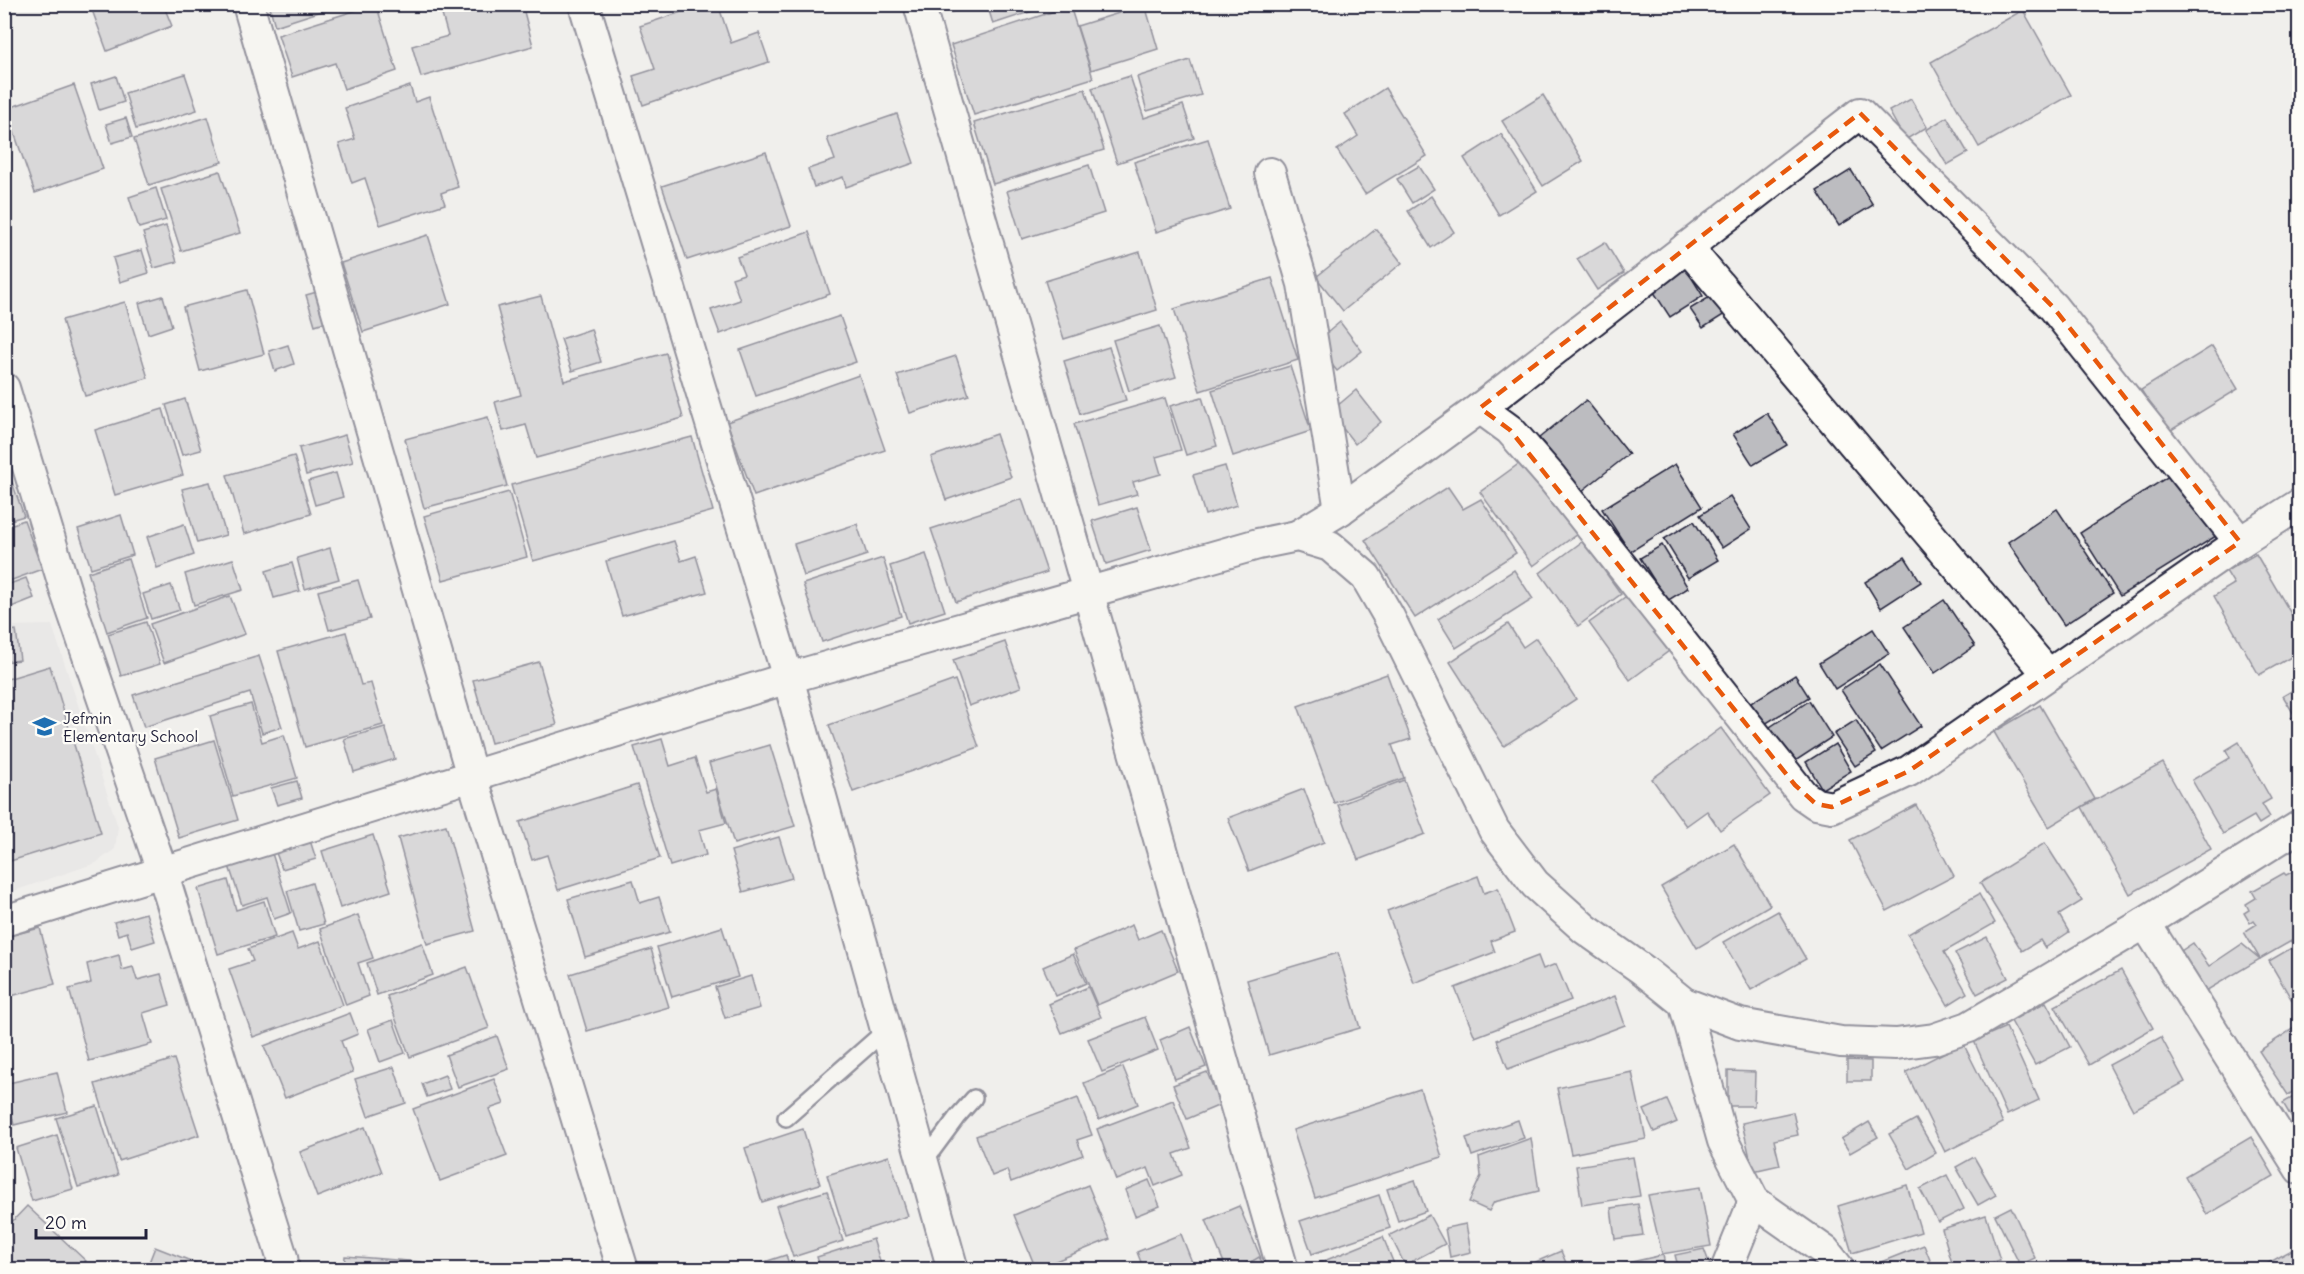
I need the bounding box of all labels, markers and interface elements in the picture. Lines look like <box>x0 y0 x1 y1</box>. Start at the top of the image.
place label: Jefmin Elementary School <box>63 708 198 746</box>
school or university icon: Jefmin Elementary School <box>32 714 58 740</box>
scale bar <box>36 1202 146 1240</box>
text: 20 m <box>45 1211 87 1234</box>

